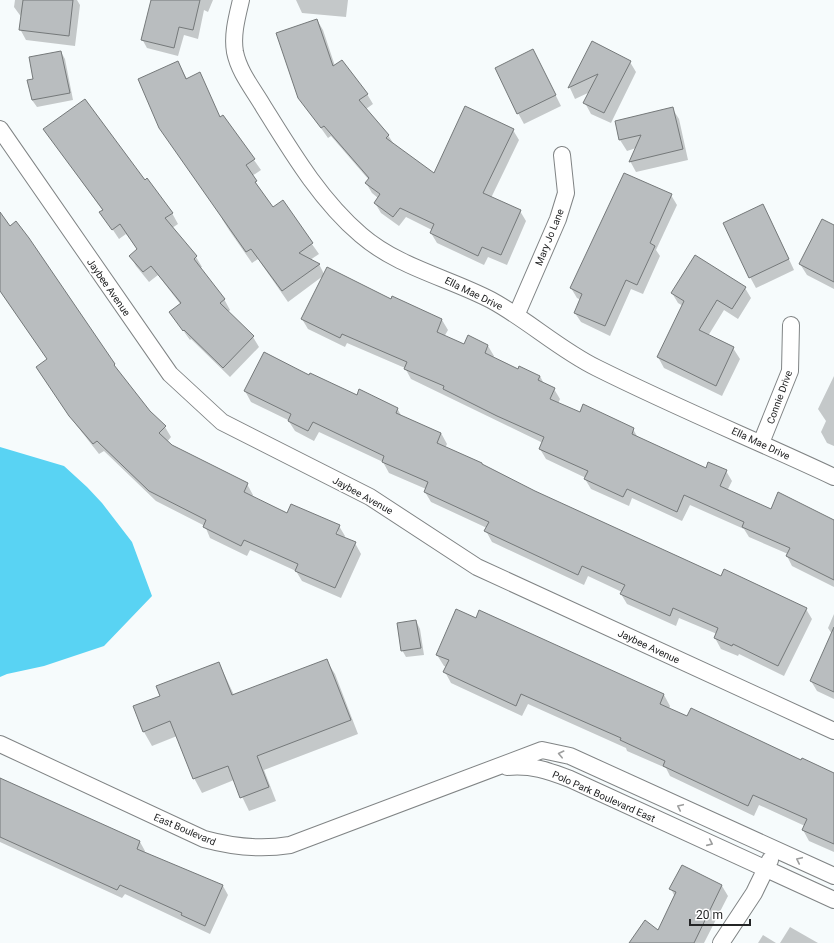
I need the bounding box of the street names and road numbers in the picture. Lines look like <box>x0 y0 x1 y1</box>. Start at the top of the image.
street label: Mary Jo Lane <box>533 207 566 267</box>
street label: Jaybee Avenue <box>85 257 132 318</box>
street label: Ella Mae Drive <box>443 275 504 312</box>
street label: Connie Drive <box>765 369 794 425</box>
street label: Ella Mae Drive <box>730 425 792 462</box>
street label: Jaybee Avenue <box>331 474 395 516</box>
street label: Jaybee Avenue <box>616 627 681 666</box>
street label: Polo Park Boulevard East <box>551 769 657 824</box>
street label: East Boulevard <box>152 811 217 847</box>

